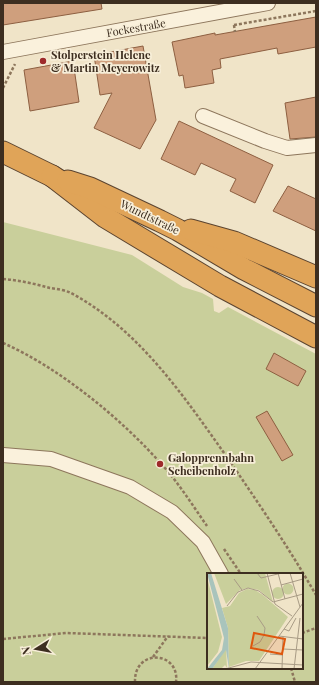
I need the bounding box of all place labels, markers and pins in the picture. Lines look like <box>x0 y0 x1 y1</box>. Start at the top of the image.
place label: Stolperstein Helene & Martin Meyerowitz <box>51 47 160 75</box>
marker: Stolperstein Helene & Martin Meyerowitz <box>38 56 48 66</box>
place label: Galopprennbahn Scheibenholz <box>168 450 254 478</box>
marker: Galopprennbahn Scheibenholz <box>155 459 165 469</box>

